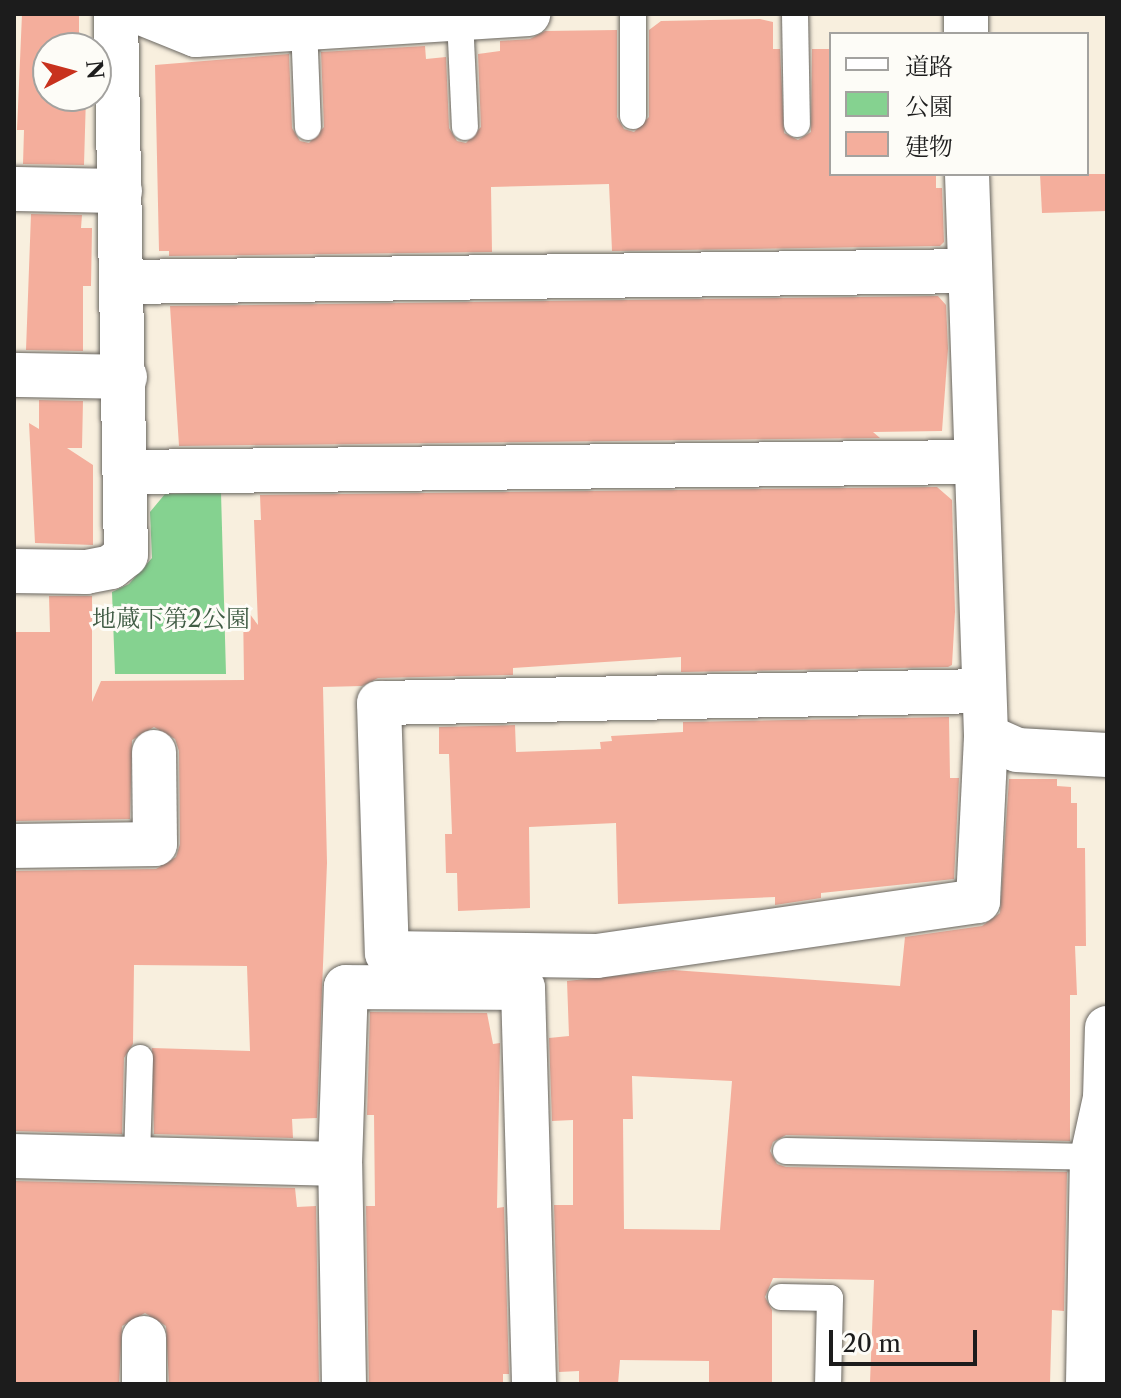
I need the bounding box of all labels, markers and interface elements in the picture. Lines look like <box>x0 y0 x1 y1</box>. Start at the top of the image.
north arrow <box>32 32 112 112</box>
legend <box>829 32 1089 176</box>
text: 道路 <box>905 52 953 81</box>
text: N <box>80 59 109 81</box>
text: 公園 <box>905 92 953 121</box>
text: 建物 <box>905 132 953 161</box>
park label: 地蔵下第2公園 <box>92 605 250 633</box>
scale bar <box>833 1314 981 1364</box>
text: 20 m <box>843 1329 901 1358</box>

